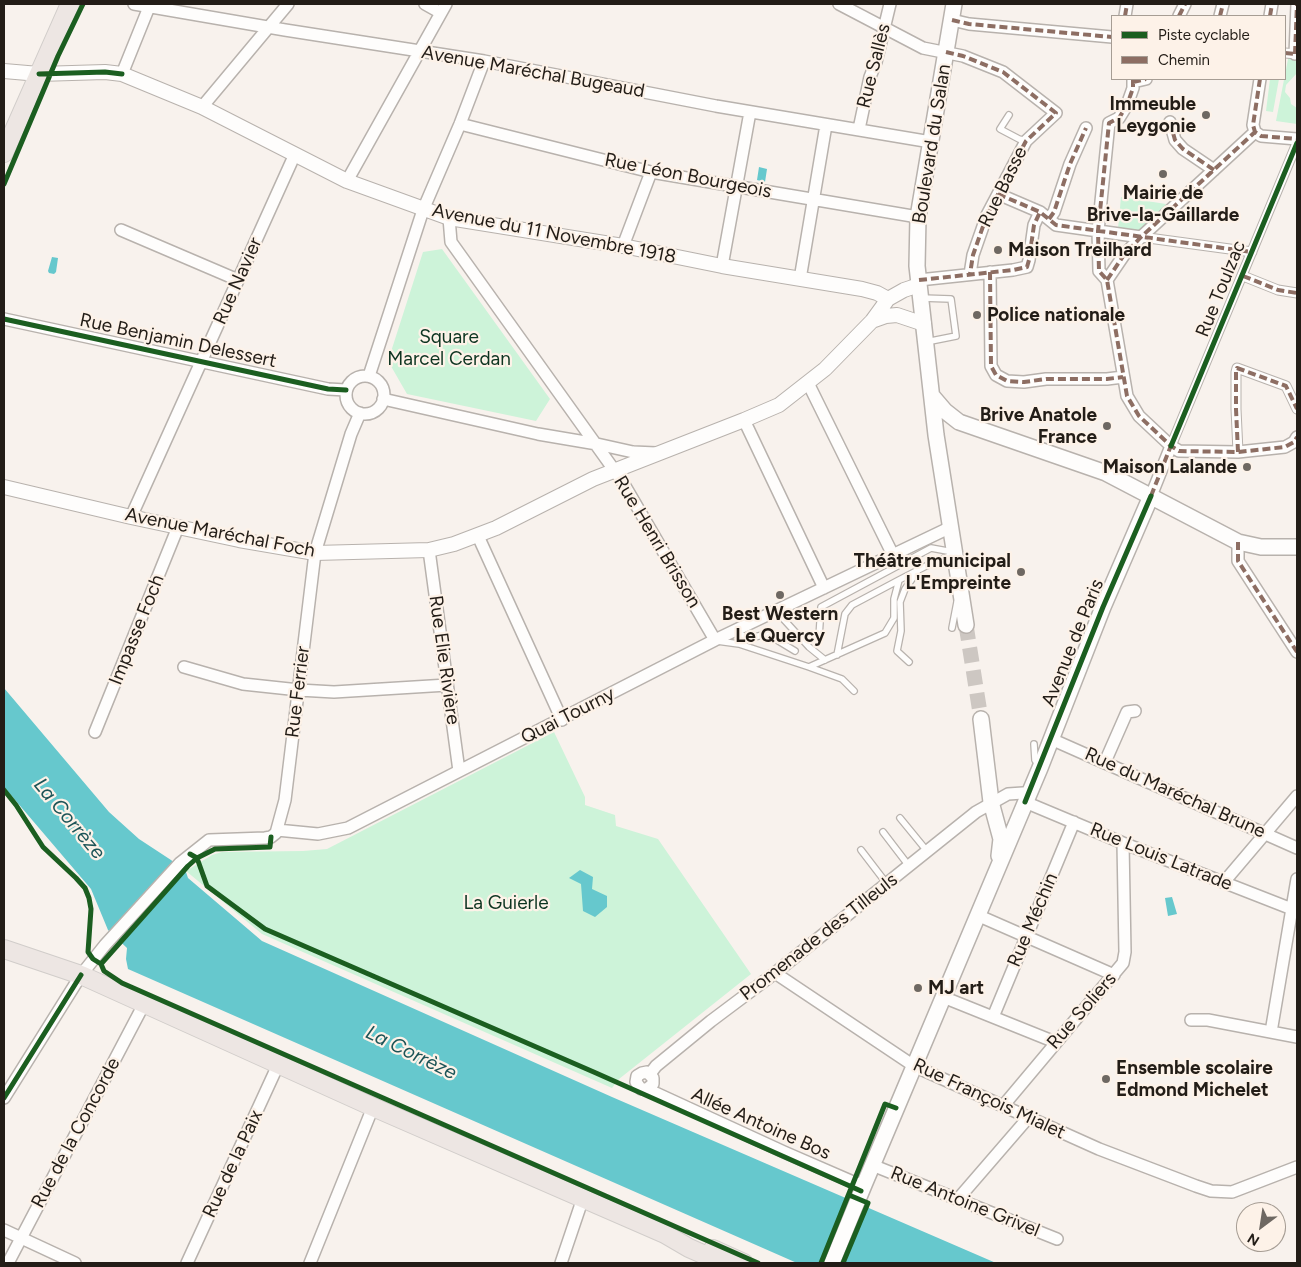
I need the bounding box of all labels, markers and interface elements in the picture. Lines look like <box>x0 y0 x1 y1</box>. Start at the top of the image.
legend <box>1111 15 1286 80</box>
street label: Rue Sallès <box>852 21 896 111</box>
text: Piste cyclable <box>1158 26 1250 44</box>
street label: Avenue Maréchal Bugeaud <box>420 41 646 103</box>
text: Chemin <box>1158 51 1210 69</box>
street label: Boulevard du Salan <box>908 63 956 225</box>
place label: Immeuble Leygonie <box>1110 93 1196 137</box>
marker: Immeuble Leygonie <box>1200 109 1212 121</box>
street label: Rue Basse <box>974 143 1032 231</box>
street label: Rue Léon Bourgeois <box>603 149 773 203</box>
marker: Mairie de Brive-la-Gaillarde <box>1157 168 1169 180</box>
place label: Mairie de Brive-la-Gaillarde <box>1087 182 1239 226</box>
street label: Avenue du 11 Novembre 1918 <box>430 199 678 269</box>
street label: Rue Navier <box>209 234 267 328</box>
street label: Rue Toulzac <box>1191 237 1251 341</box>
place label: Maison Treilhard <box>1008 239 1152 261</box>
marker: Maison Treilhard <box>992 244 1004 256</box>
place label: Police nationale <box>987 304 1125 326</box>
street label: Rue Benjamin Delessert <box>78 309 278 373</box>
marker: Police nationale <box>971 309 983 321</box>
park label: Square Marcel Cerdan <box>387 326 511 370</box>
place label: Brive Anatole France <box>980 404 1097 448</box>
marker: Brive Anatole France <box>1101 420 1113 432</box>
place label: Maison Lalande <box>1103 456 1237 478</box>
marker: Maison Lalande <box>1241 461 1253 473</box>
street label: Rue Henri Brisson <box>609 472 705 612</box>
street label: Avenue Maréchal Foch <box>123 503 317 563</box>
place label: Théâtre municipal L'Empreinte <box>854 550 1011 594</box>
marker: Théâtre municipal L'Empreinte <box>1015 566 1027 578</box>
street label: Impasse Foch <box>104 571 170 689</box>
street label: Avenue de Paris <box>1037 576 1109 710</box>
marker: Best Western Le Quercy <box>774 589 786 601</box>
street label: Rue Elie Rivière <box>424 594 464 726</box>
place label: Best Western Le Quercy <box>722 603 838 647</box>
street label: Rue Ferrier <box>281 645 315 739</box>
street label: Quai Tourny <box>517 683 619 749</box>
street label: Rue du Maréchal Brune <box>1081 743 1269 843</box>
water label: La Corrèze <box>28 774 110 864</box>
street label: Rue Louis Latrade <box>1087 818 1235 896</box>
street label: Promenade des Tilleuls <box>736 868 902 1006</box>
street label: Rue Méchin <box>1003 870 1063 970</box>
park label: La Guierle <box>463 892 549 914</box>
street label: Rue Soliers <box>1042 968 1122 1054</box>
place label: MJ art <box>928 977 984 999</box>
marker: MJ art <box>912 982 924 994</box>
water label: La Corrèze <box>362 1021 460 1085</box>
street label: Rue de la Concorde <box>27 1054 125 1212</box>
street label: Rue François Mialet <box>909 1054 1069 1144</box>
place label: Ensemble scolaire Edmond Michelet <box>1116 1057 1273 1101</box>
marker: Ensemble scolaire Edmond Michelet <box>1100 1073 1112 1085</box>
street label: Allée Antoine Bos <box>688 1083 834 1165</box>
street label: Rue de la Paix <box>198 1106 268 1222</box>
street label: Rue Antoine Grivel <box>887 1162 1043 1242</box>
north arrow <box>1236 1202 1286 1252</box>
text: N <box>1245 1229 1263 1250</box>

